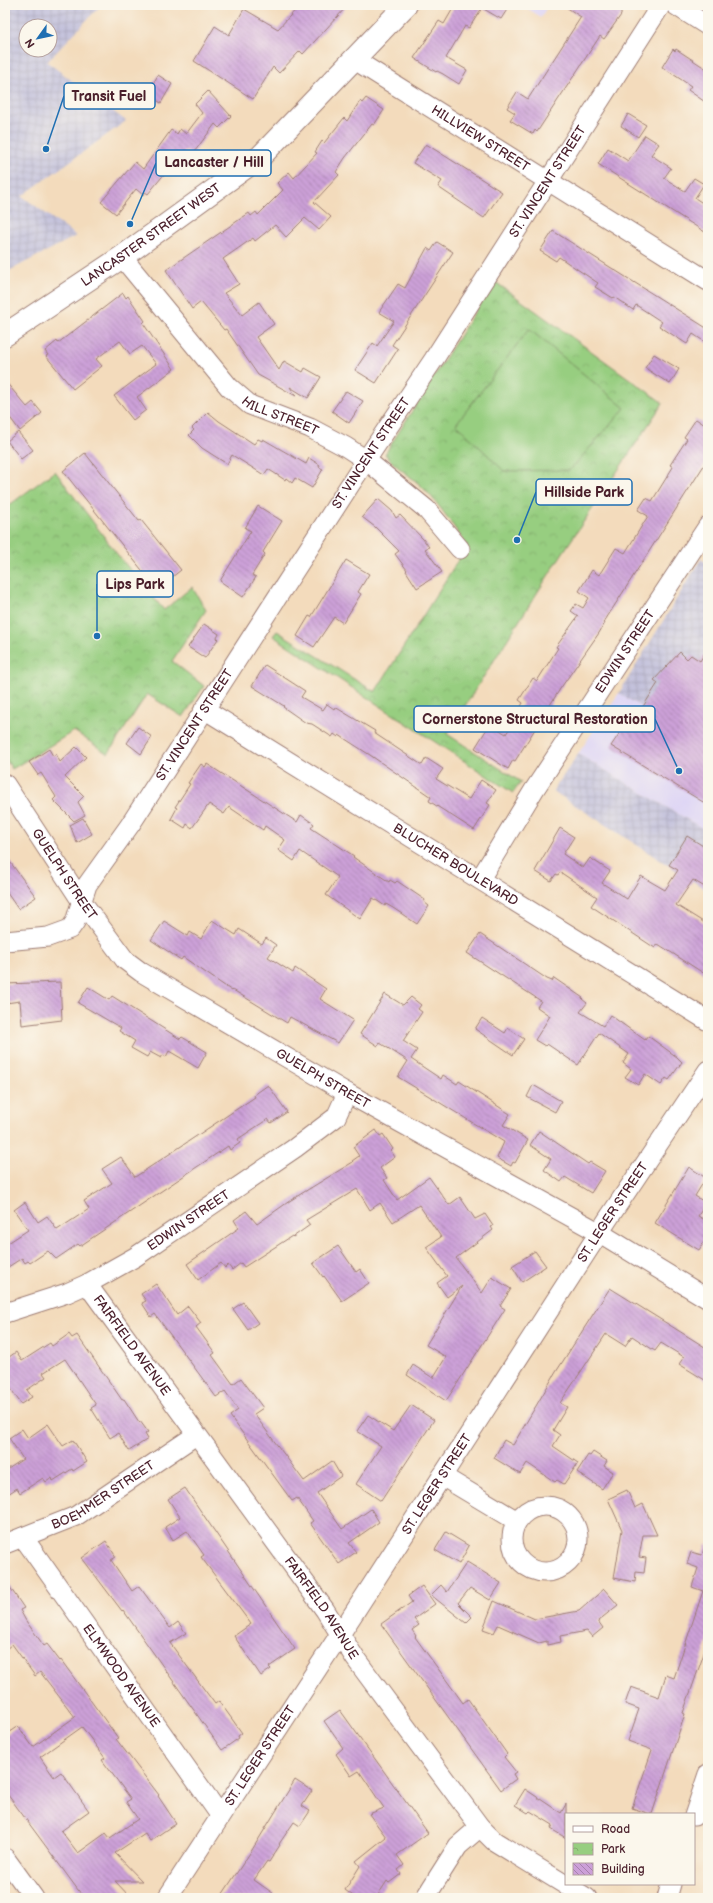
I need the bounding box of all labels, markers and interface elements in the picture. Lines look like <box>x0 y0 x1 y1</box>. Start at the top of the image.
north arrow <box>18 18 58 58</box>
text: N <box>22 36 38 50</box>
callout: Transit Fuel <box>64 83 155 109</box>
text: Transit Fuel <box>72 88 146 105</box>
street label: HILLVIEW STREET <box>428 102 533 175</box>
street label: ST. VINCENT STREET <box>506 122 590 241</box>
callout: Lancaster / Hill <box>156 150 271 176</box>
text: Lancaster / Hill <box>164 154 264 171</box>
street label: LANCASTER STREET WEST <box>78 180 224 290</box>
street label: HILL STREET <box>238 393 321 439</box>
street label: ST. VINCENT STREET <box>329 394 414 512</box>
callout: Hillside Park <box>536 479 632 505</box>
text: Hillside Park <box>544 484 625 501</box>
callout: Lips Park <box>97 571 173 597</box>
text: Lips Park <box>105 576 165 593</box>
street label: EDWIN STREET <box>592 607 659 696</box>
street label: ST. VINCENT STREET <box>153 666 237 784</box>
callout: Cornerstone Structural Restoration <box>414 706 655 732</box>
text: Cornerstone Structural Restoration <box>422 711 648 728</box>
street label: BLUCHER BOULEVARD <box>390 820 521 910</box>
street label: GUELPH STREET <box>28 826 101 923</box>
street label: GUELPH STREET <box>273 1045 373 1112</box>
street label: ST. LEGER STREET <box>574 1159 652 1265</box>
street label: EDWIN STREET <box>144 1187 233 1254</box>
street label: FAIRFIELD AVENUE <box>90 1292 174 1399</box>
street label: ST. LEGER STREET <box>399 1431 475 1538</box>
street label: BOEHMER STREET <box>49 1457 158 1533</box>
street label: FAIRFIELD AVENUE <box>281 1554 362 1663</box>
street label: ELMWOOD AVENUE <box>79 1621 164 1731</box>
street label: ST. LEGER STREET <box>222 1703 299 1809</box>
legend <box>565 1813 695 1885</box>
text: Road <box>601 1822 630 1837</box>
text: Park <box>601 1842 625 1857</box>
text: Building <box>601 1862 645 1877</box>

